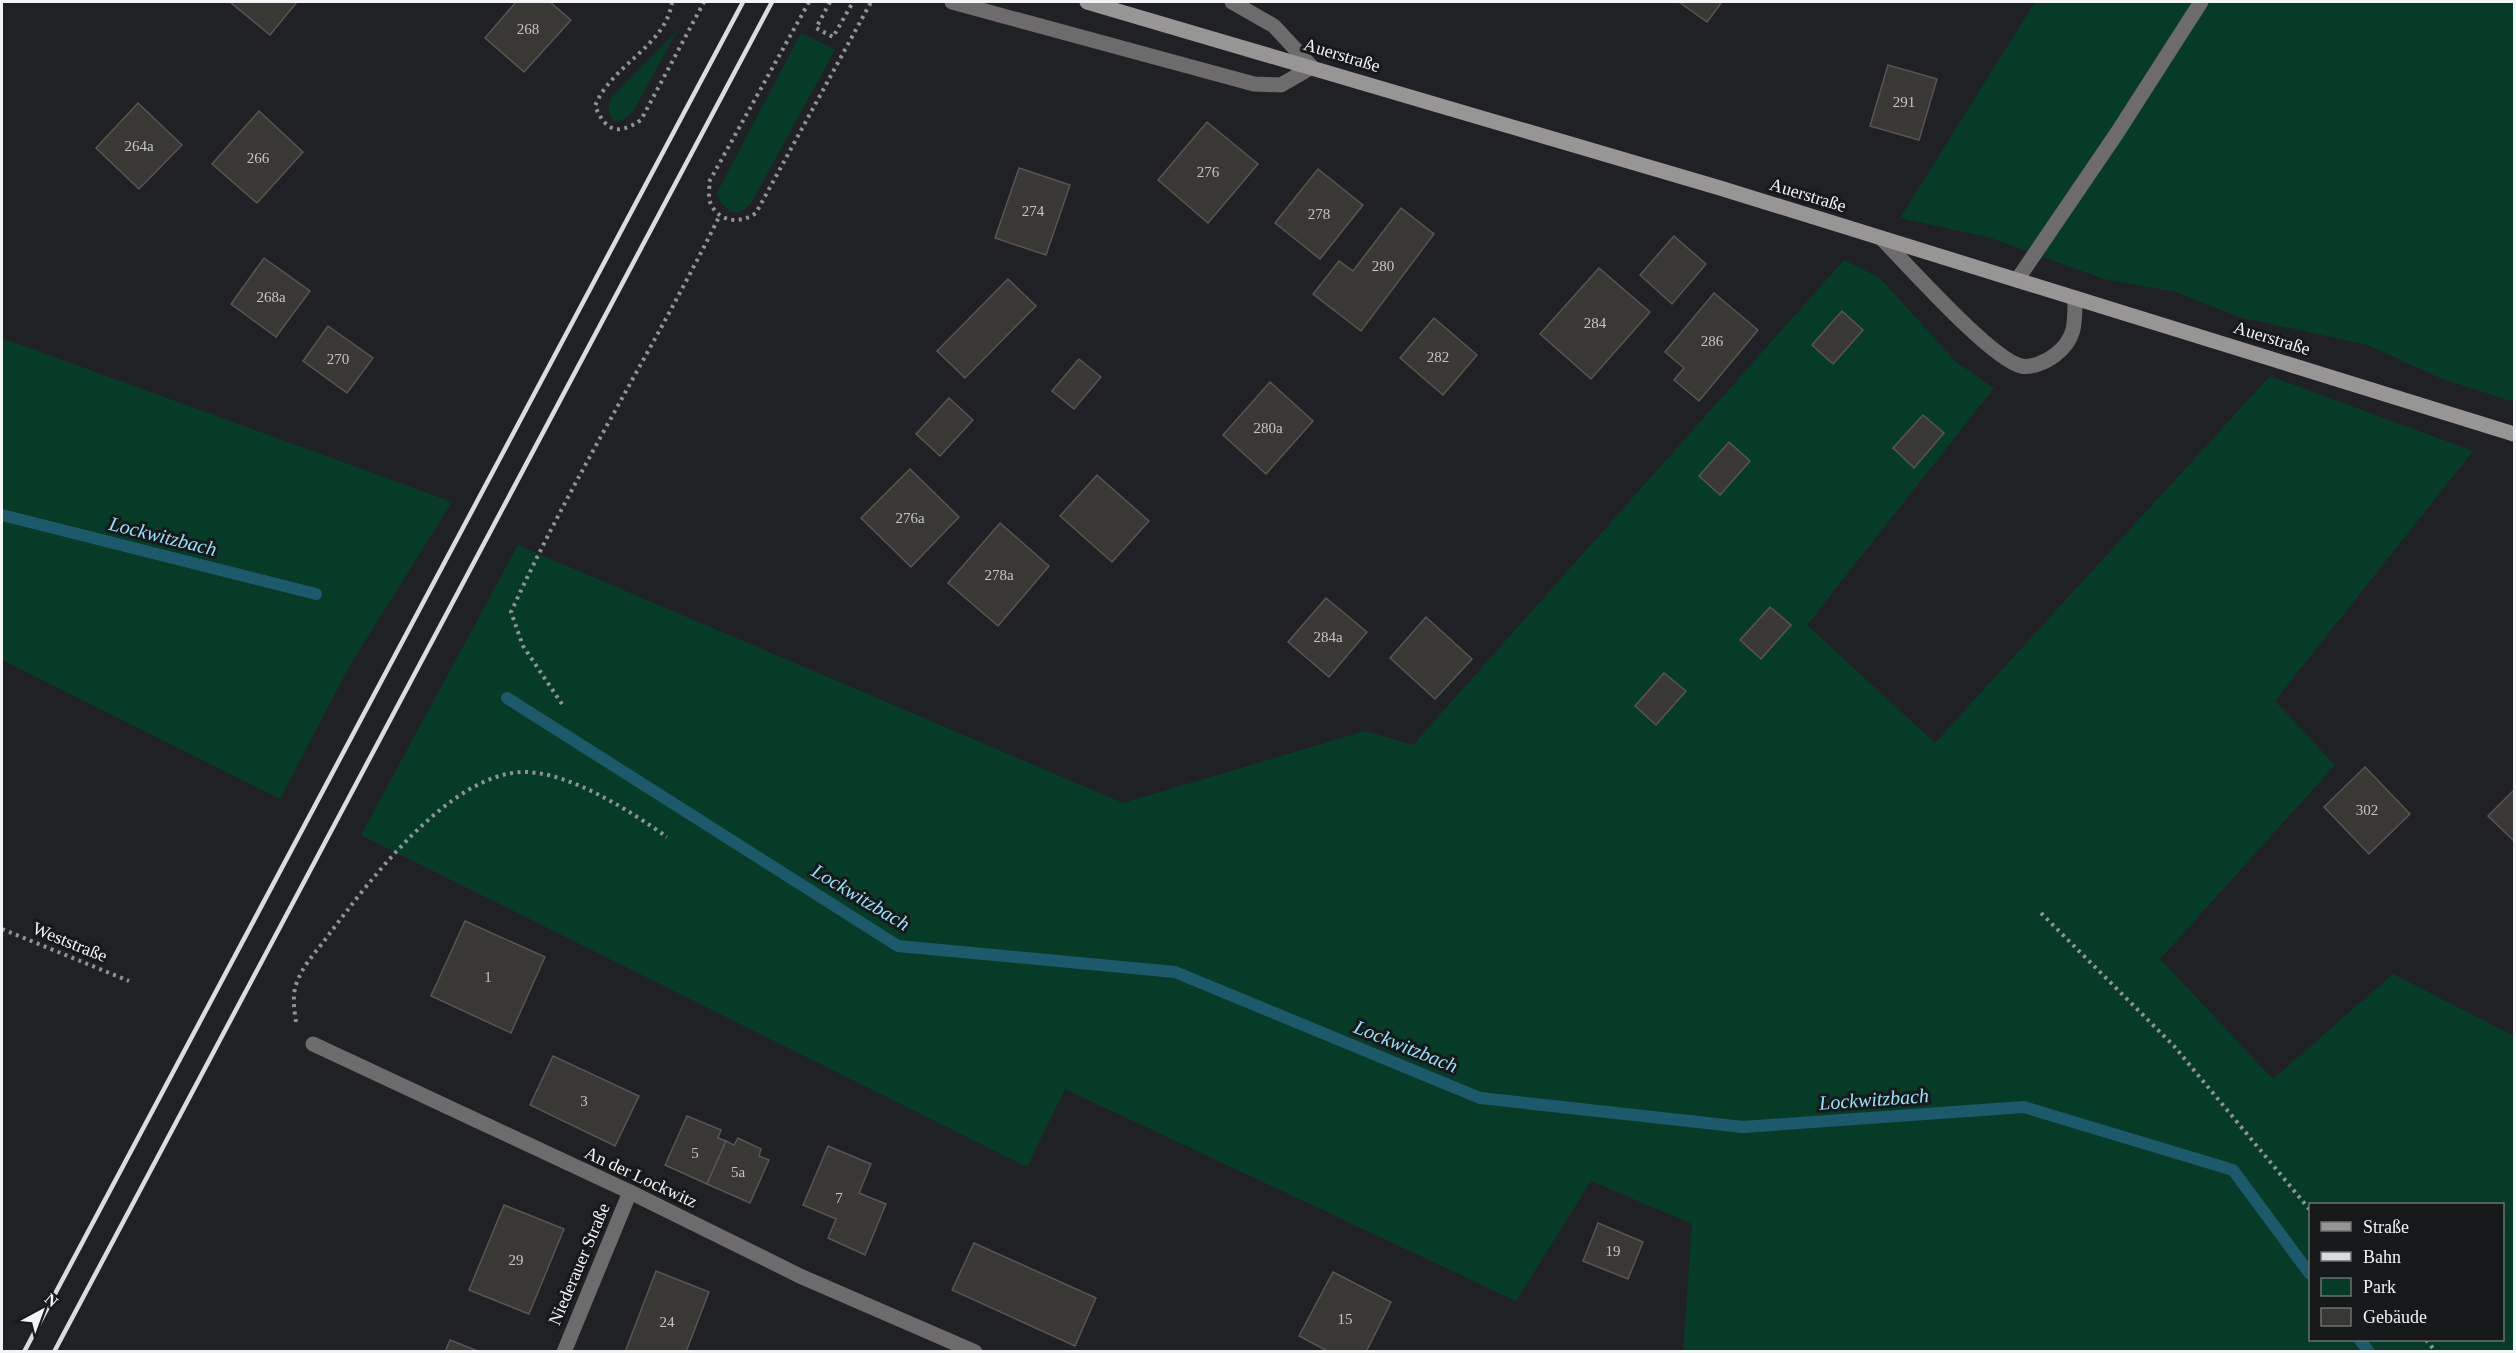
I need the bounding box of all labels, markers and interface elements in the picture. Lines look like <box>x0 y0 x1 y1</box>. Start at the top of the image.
house number: 268 <box>517 21 539 37</box>
street label: Auerstraße <box>1301 34 1383 76</box>
house number: 291 <box>1893 94 1915 110</box>
house number: 264a <box>124 138 154 154</box>
house number: 266 <box>247 150 270 166</box>
house number: 276 <box>1197 164 1220 180</box>
street label: Auerstraße <box>1767 174 1849 216</box>
house number: 274 <box>1022 203 1045 219</box>
house number: 278 <box>1308 206 1330 222</box>
house number: 280 <box>1372 258 1394 274</box>
house number: 268a <box>256 289 286 305</box>
house number: 284 <box>1584 315 1607 331</box>
street label: Auerstraße <box>2231 317 2313 359</box>
house number: 286 <box>1701 333 1724 349</box>
house number: 282 <box>1427 349 1449 365</box>
house number: 270 <box>327 351 349 367</box>
house number: 280a <box>1253 420 1283 436</box>
house number: 276a <box>895 510 925 526</box>
water label: Lockwitzbach <box>106 512 219 560</box>
house number: 278a <box>984 567 1014 583</box>
house number: 284a <box>1313 629 1343 645</box>
house number: 302 <box>2356 802 2378 818</box>
water label: Lockwitzbach <box>807 859 914 935</box>
street label: Weststraße <box>30 918 110 966</box>
house number: 1 <box>484 969 492 985</box>
water label: Lockwitzbach <box>1350 1015 1461 1077</box>
water label: Lockwitzbach <box>1817 1084 1930 1114</box>
house number: 3 <box>580 1093 588 1109</box>
street label: An der Lockwitz <box>582 1142 700 1212</box>
house number: 5 <box>691 1145 699 1161</box>
house number: 5a <box>731 1164 745 1180</box>
house number: 7 <box>835 1190 843 1206</box>
street label: Niederauer Straße <box>544 1200 614 1328</box>
legend <box>2309 1203 2504 1341</box>
text: Straße <box>2363 1217 2409 1237</box>
house number: 19 <box>1606 1243 1621 1259</box>
text: Bahn <box>2363 1247 2401 1267</box>
house number: 29 <box>509 1252 524 1268</box>
text: Park <box>2363 1277 2396 1297</box>
north arrow <box>12 1281 72 1341</box>
text: N <box>42 1290 62 1311</box>
text: Gebäude <box>2363 1307 2427 1327</box>
house number: 15 <box>1338 1311 1353 1327</box>
house number: 24 <box>660 1314 675 1330</box>

